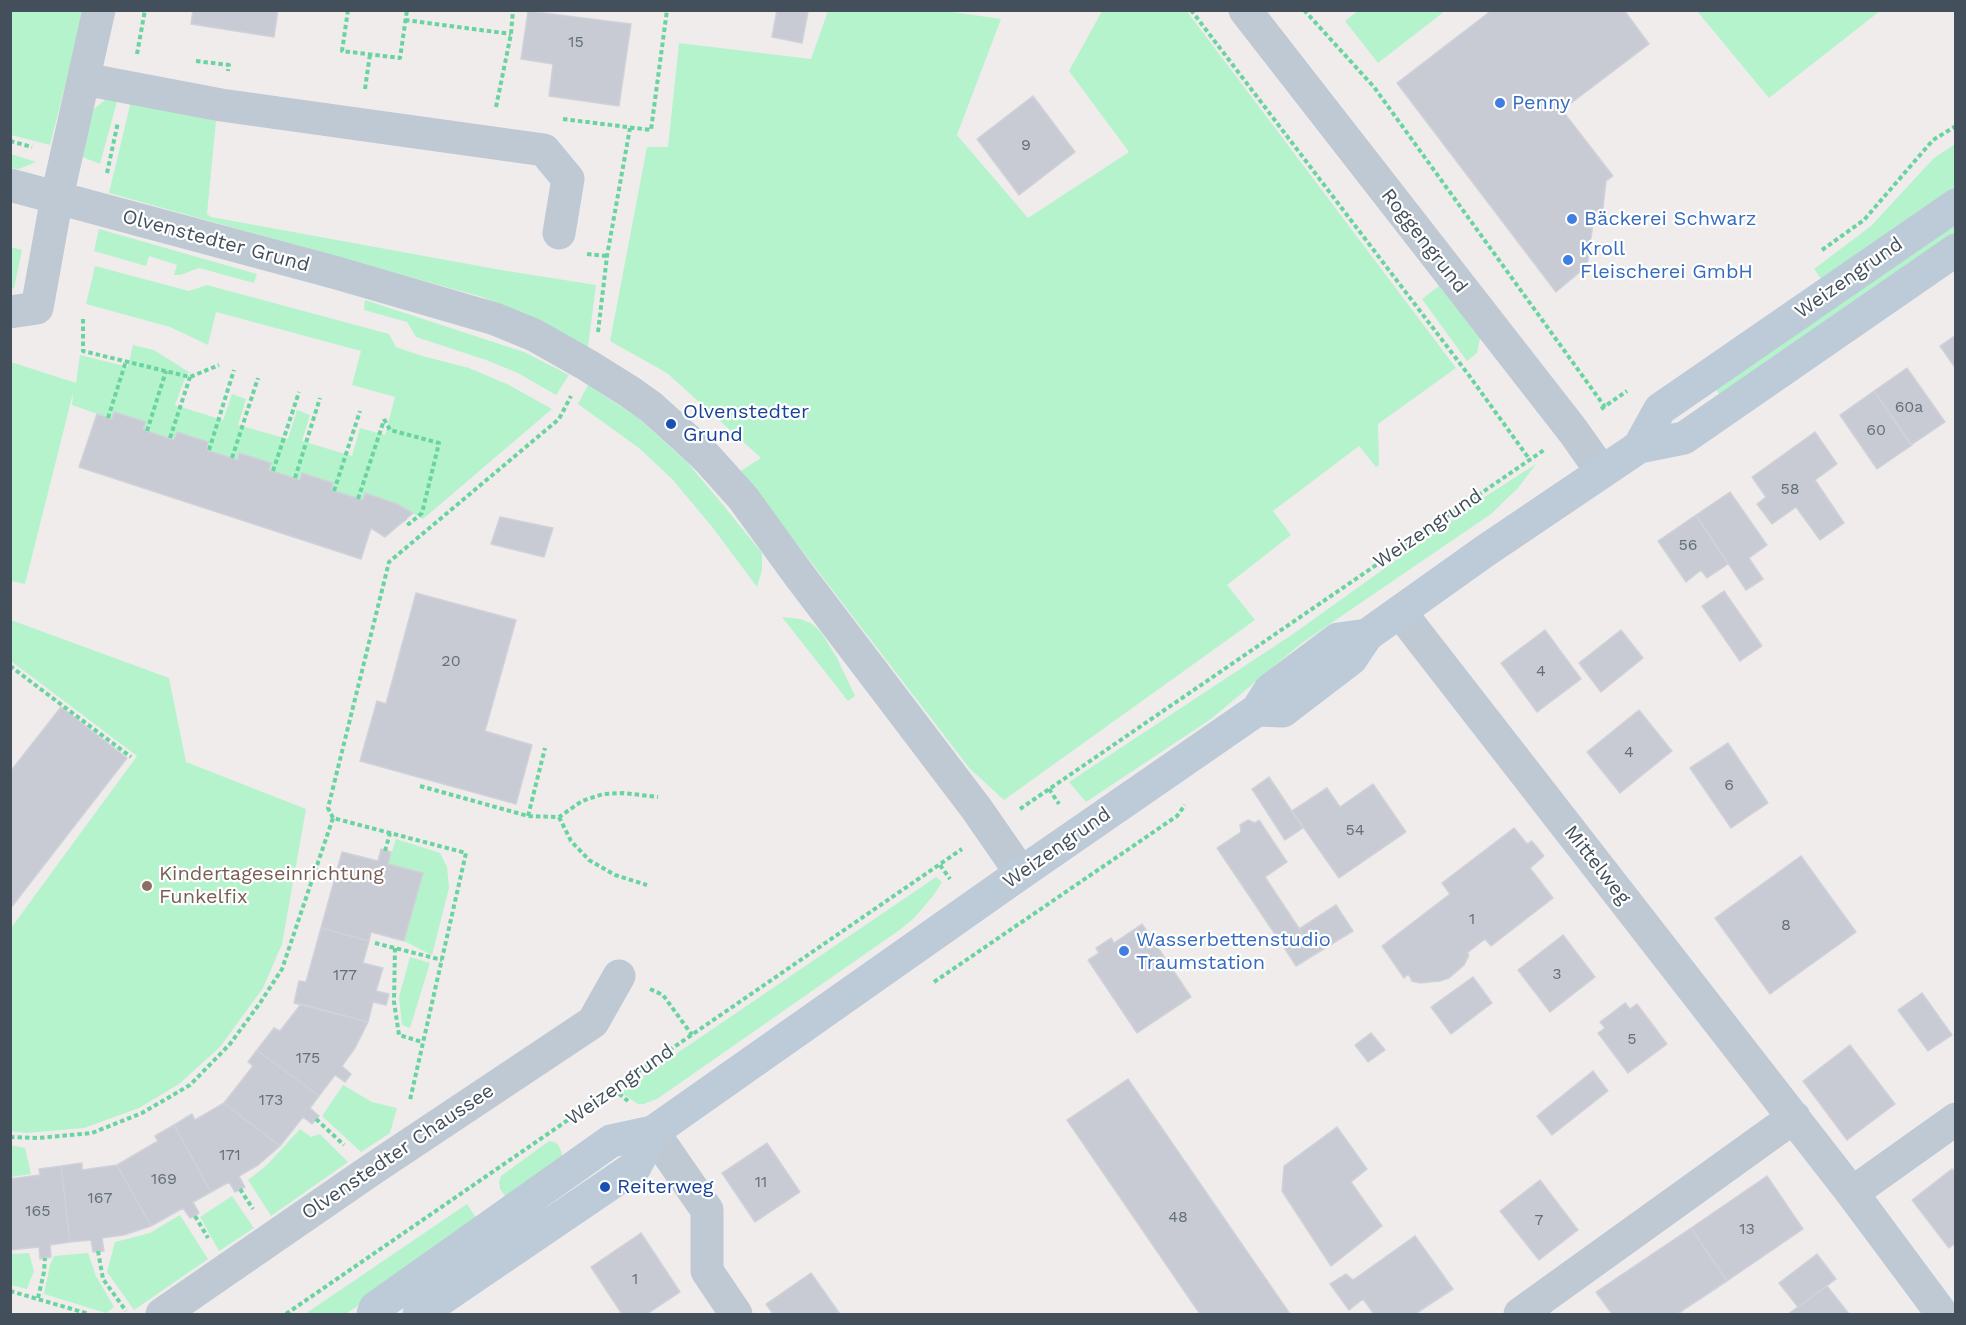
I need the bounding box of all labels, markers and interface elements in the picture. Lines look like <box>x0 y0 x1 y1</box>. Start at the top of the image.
house number: 15 <box>568 32 584 52</box>
place label: Penny <box>1512 91 1570 115</box>
marker: Penny <box>1493 96 1507 110</box>
house number: 9 <box>1021 135 1031 155</box>
street label: Roggengrund <box>1376 184 1472 298</box>
street label: Olvenstedter Grund <box>120 204 312 278</box>
place label: Bäckerei Schwarz <box>1584 207 1757 231</box>
marker: Bäckerei Schwarz <box>1565 212 1579 226</box>
street label: Weizengrund <box>1791 232 1907 324</box>
place label: Kroll Fleischerei GmbH <box>1580 237 1753 284</box>
marker: Kroll Fleischerei GmbH <box>1561 253 1575 267</box>
house number: 60a <box>1895 397 1923 417</box>
place label: Olvenstedter Grund <box>683 400 809 447</box>
marker: Olvenstedter Grund <box>664 417 678 431</box>
house number: 60 <box>1866 420 1886 440</box>
house number: 58 <box>1780 479 1800 499</box>
street label: Weizengrund <box>1369 484 1487 574</box>
house number: 56 <box>1678 535 1698 555</box>
house number: 20 <box>441 651 461 671</box>
house number: 4 <box>1536 661 1546 681</box>
house number: 4 <box>1624 742 1634 762</box>
house number: 6 <box>1724 775 1734 795</box>
street label: Weizengrund <box>999 802 1115 894</box>
house number: 54 <box>1345 820 1365 840</box>
street label: Mittelweg <box>1559 821 1635 909</box>
place label: Kindertageseinrichtung Funkelfix <box>159 862 384 909</box>
marker: Kindertageseinrichtung Funkelfix <box>140 879 154 893</box>
house number: 1 <box>1469 909 1475 929</box>
house number: 8 <box>1781 915 1791 935</box>
place label: Wasserbettenstudio Traumstation <box>1136 928 1331 975</box>
marker: Wasserbettenstudio Traumstation <box>1117 944 1131 958</box>
house number: 3 <box>1552 964 1562 984</box>
house number: 177 <box>333 965 357 985</box>
house number: 5 <box>1627 1029 1637 1049</box>
street label: Weizengrund <box>562 1039 678 1131</box>
house number: 175 <box>296 1048 320 1068</box>
street label: Olvenstedter Chaussee <box>297 1079 499 1225</box>
house number: 173 <box>259 1090 283 1110</box>
house number: 171 <box>219 1145 241 1165</box>
house number: 169 <box>151 1169 177 1189</box>
house number: 11 <box>755 1172 767 1192</box>
place label: Reiterweg <box>617 1175 713 1199</box>
marker: Reiterweg <box>598 1180 612 1194</box>
house number: 167 <box>88 1188 112 1208</box>
house number: 165 <box>25 1201 51 1221</box>
house number: 48 <box>1168 1207 1188 1227</box>
house number: 7 <box>1535 1210 1543 1230</box>
house number: 13 <box>1739 1219 1755 1239</box>
house number: 1 <box>632 1269 638 1289</box>

